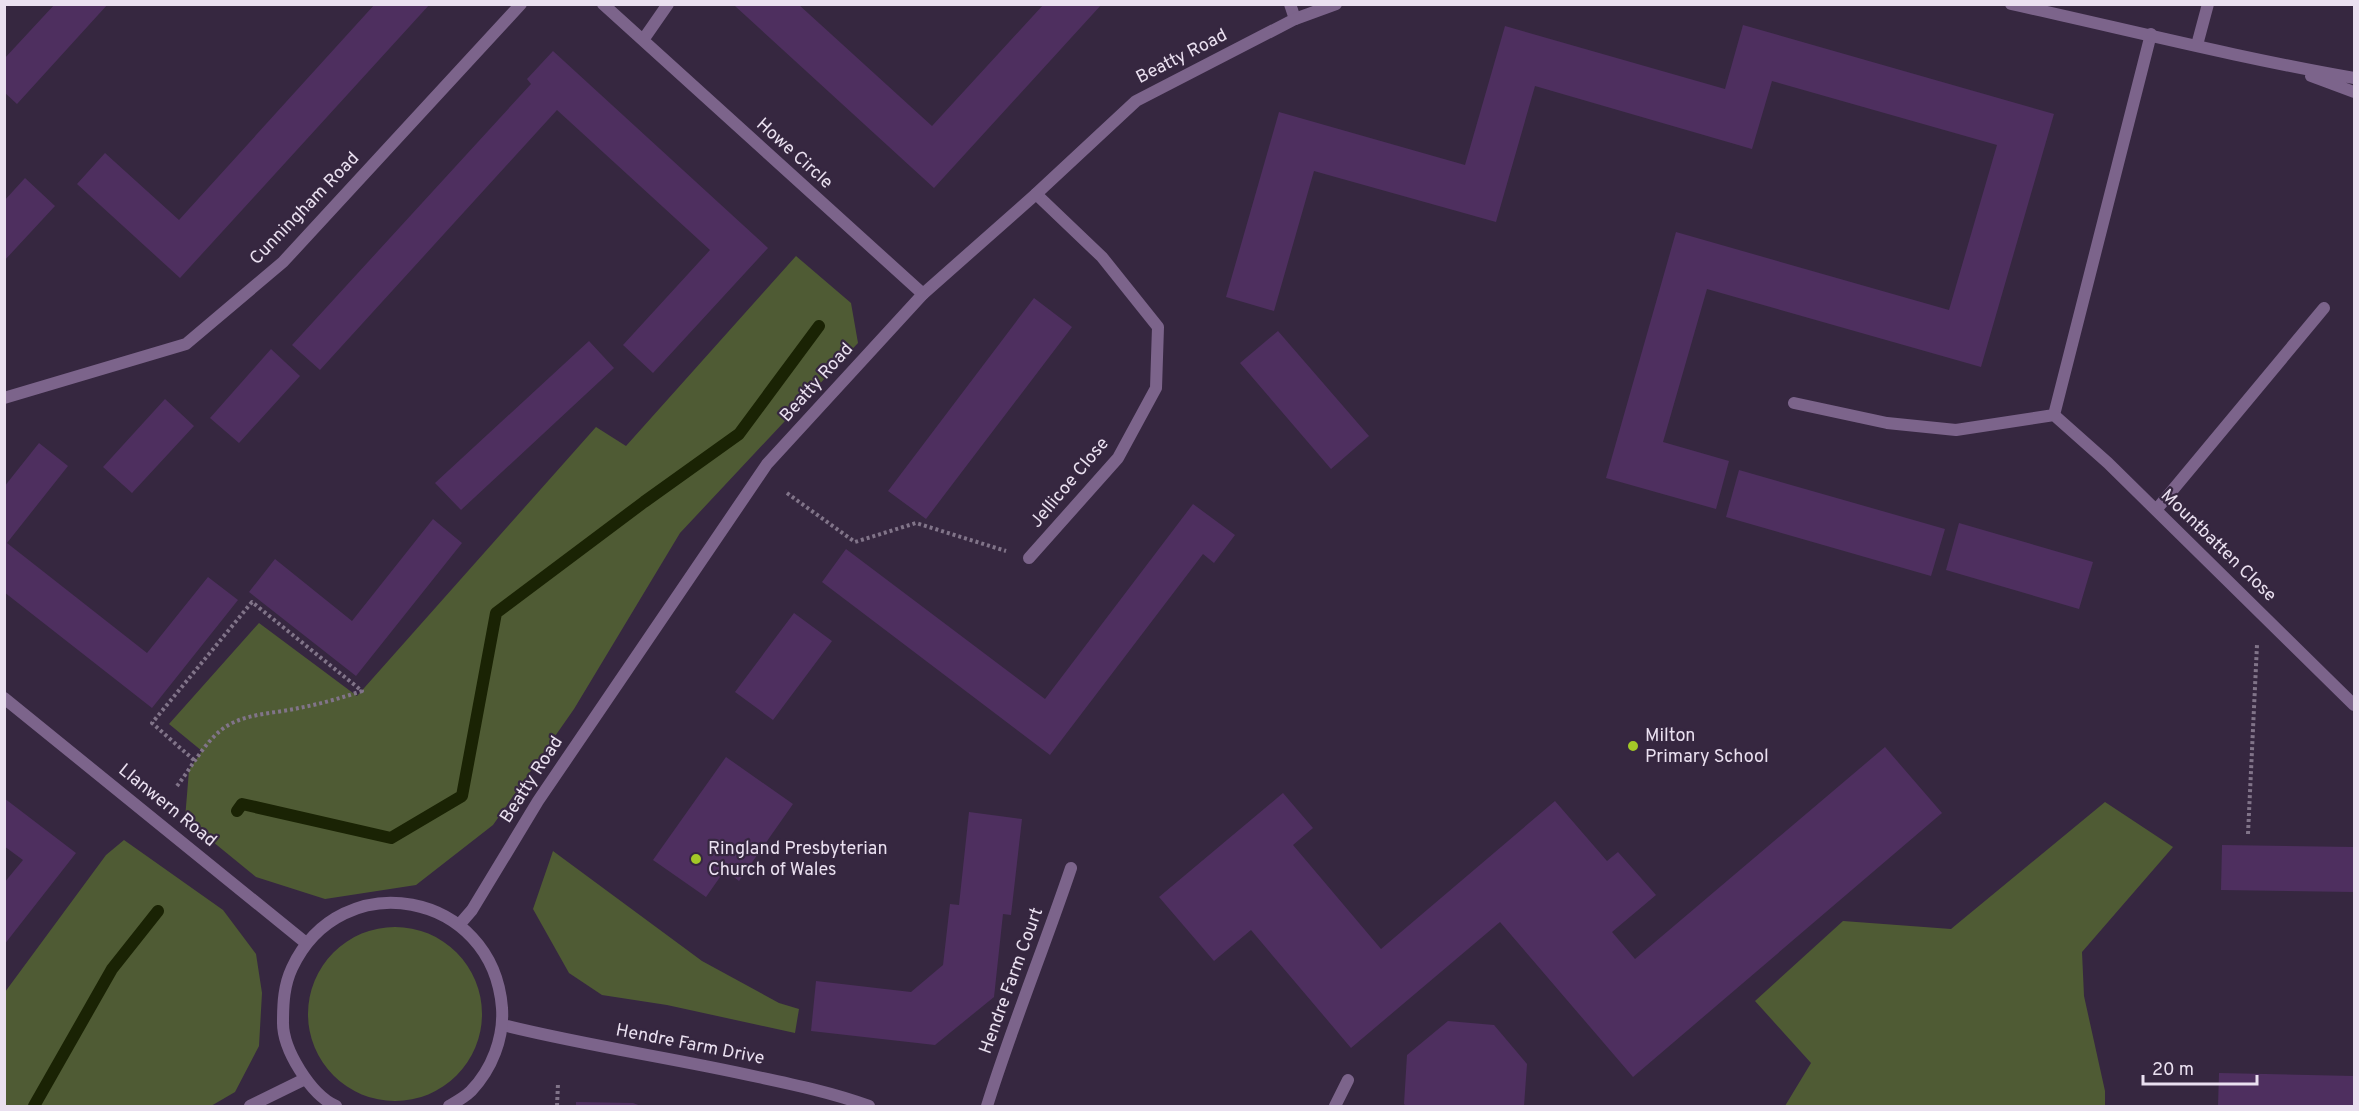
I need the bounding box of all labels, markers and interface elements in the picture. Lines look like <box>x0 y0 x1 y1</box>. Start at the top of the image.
street label: Beatty Road <box>1133 24 1231 90</box>
street label: Howe Circle <box>751 114 837 194</box>
street label: Cunningham Road <box>245 148 365 270</box>
street label: Beatty Road <box>775 338 859 428</box>
street label: Jellicoe Close <box>1025 433 1115 533</box>
street label: Mountbatten Close <box>2155 485 2281 607</box>
place label: Milton Primary School <box>1645 725 1769 769</box>
street label: Beatty Road <box>495 732 569 828</box>
marker: Milton Primary School <box>1626 739 1640 753</box>
street label: Llanwern Road <box>113 759 221 853</box>
place label: Ringland Presbyterian Church of Wales <box>708 838 888 882</box>
marker: Ringland Presbyterian Church of Wales <box>689 852 703 866</box>
street label: Hendre Farm Court <box>975 905 1049 1057</box>
street label: Hendre Farm Drive <box>614 1019 766 1071</box>
scale bar <box>2143 1048 2257 1086</box>
text: 20 m <box>2152 1059 2194 1082</box>

